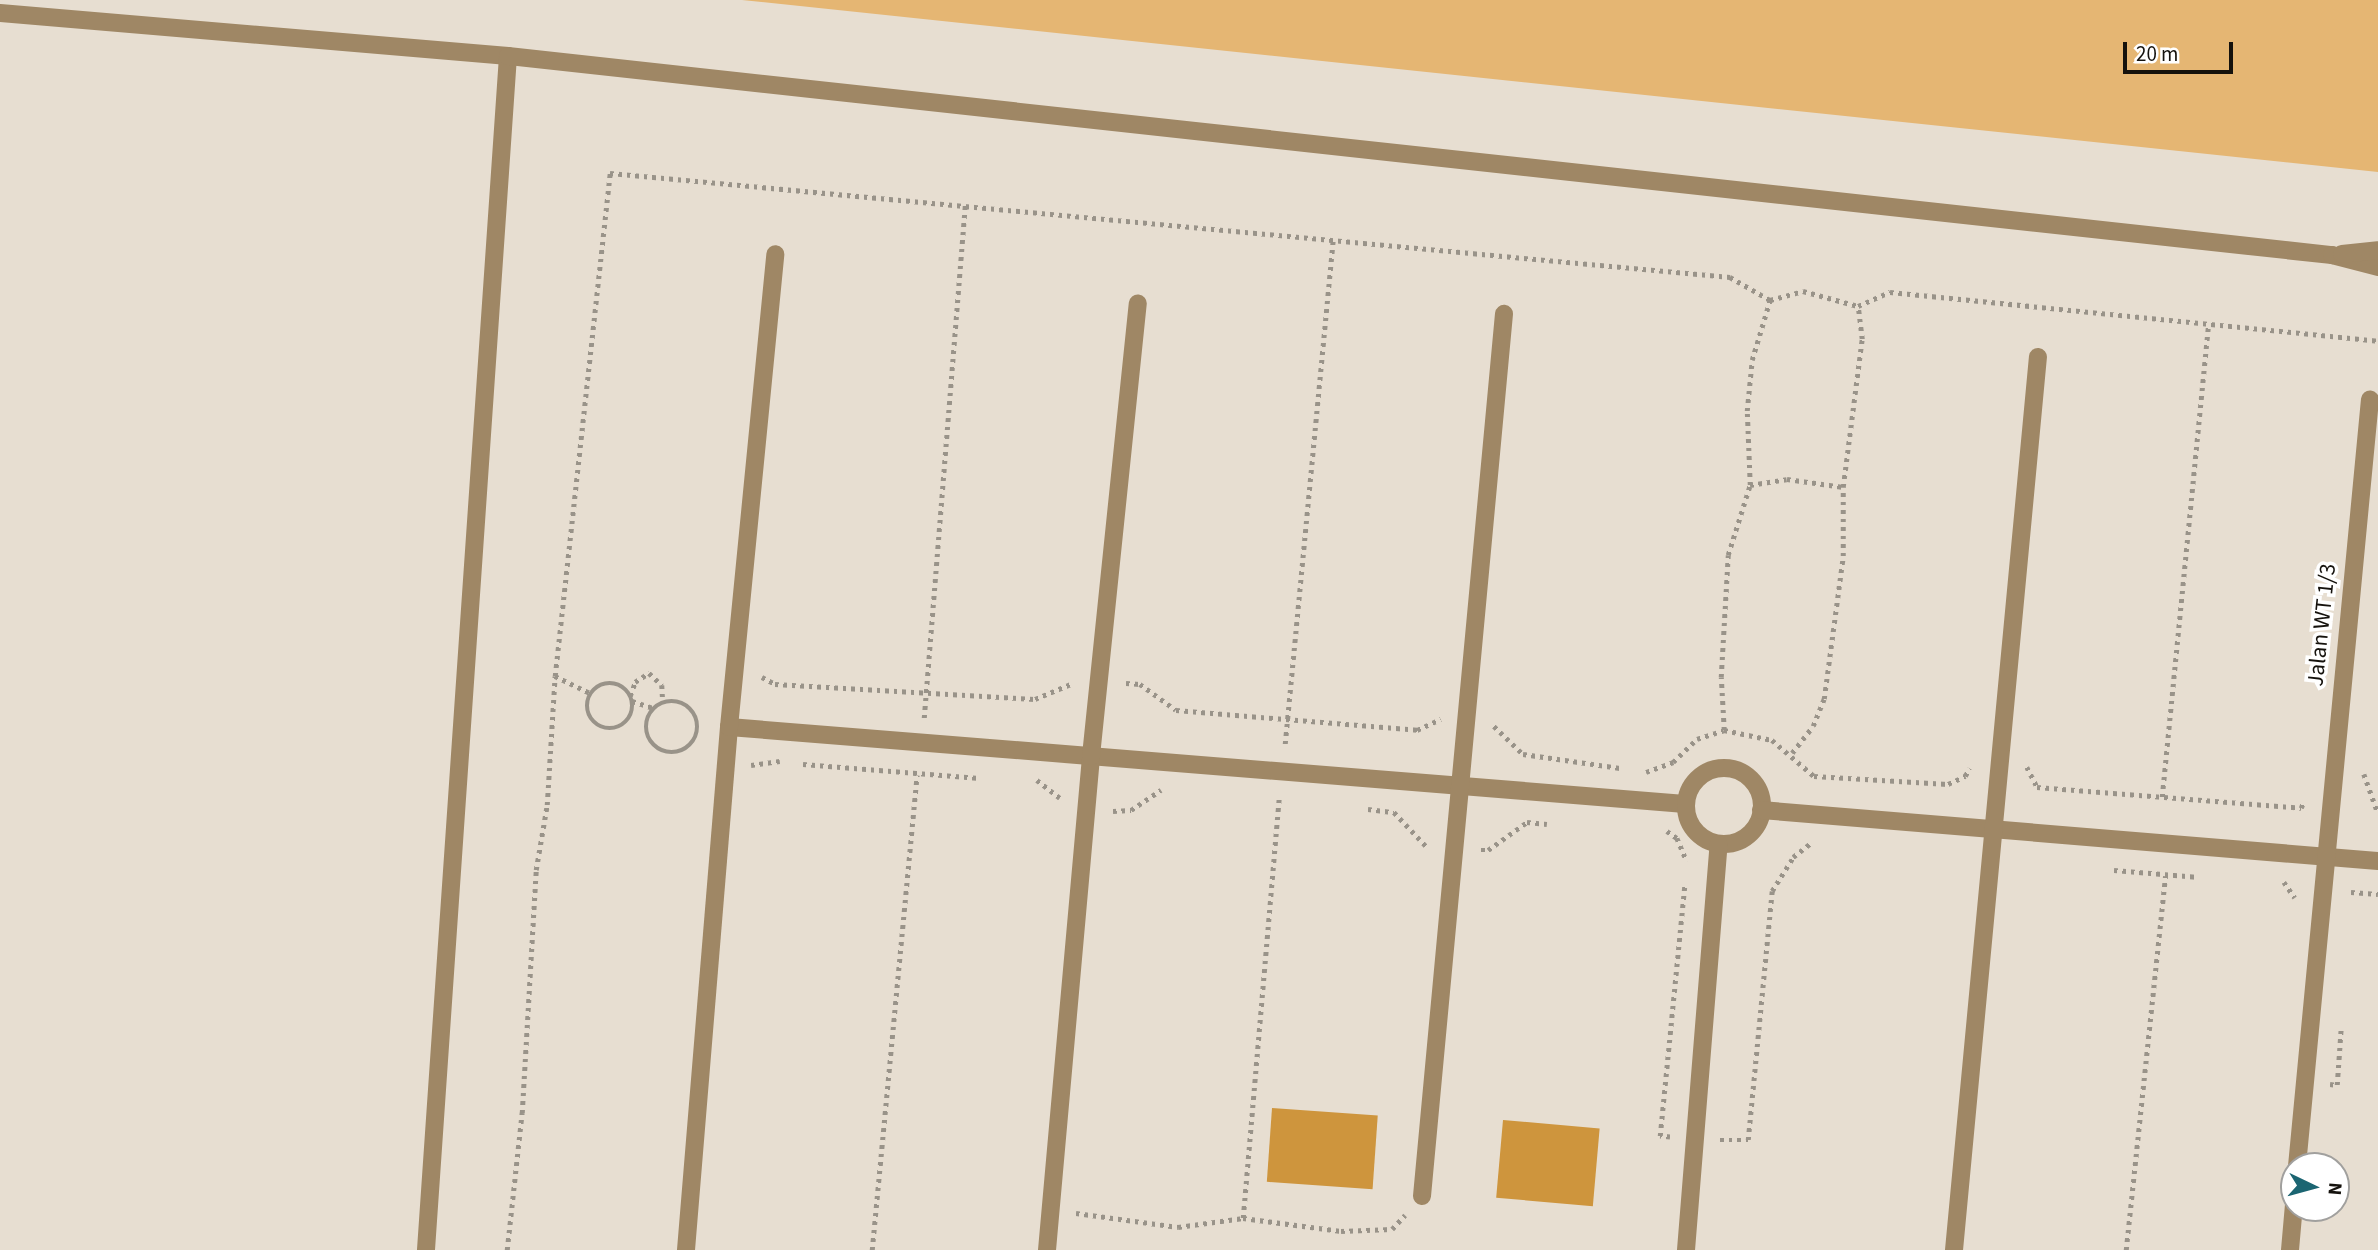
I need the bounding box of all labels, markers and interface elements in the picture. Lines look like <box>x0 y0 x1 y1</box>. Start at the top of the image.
scale bar <box>2126 28 2236 72</box>
text: 20 m <box>2136 39 2178 69</box>
street label: Jalan WT 1/3 <box>2302 562 2342 688</box>
north arrow <box>2280 1152 2350 1222</box>
text: N <box>2320 1181 2348 1196</box>

